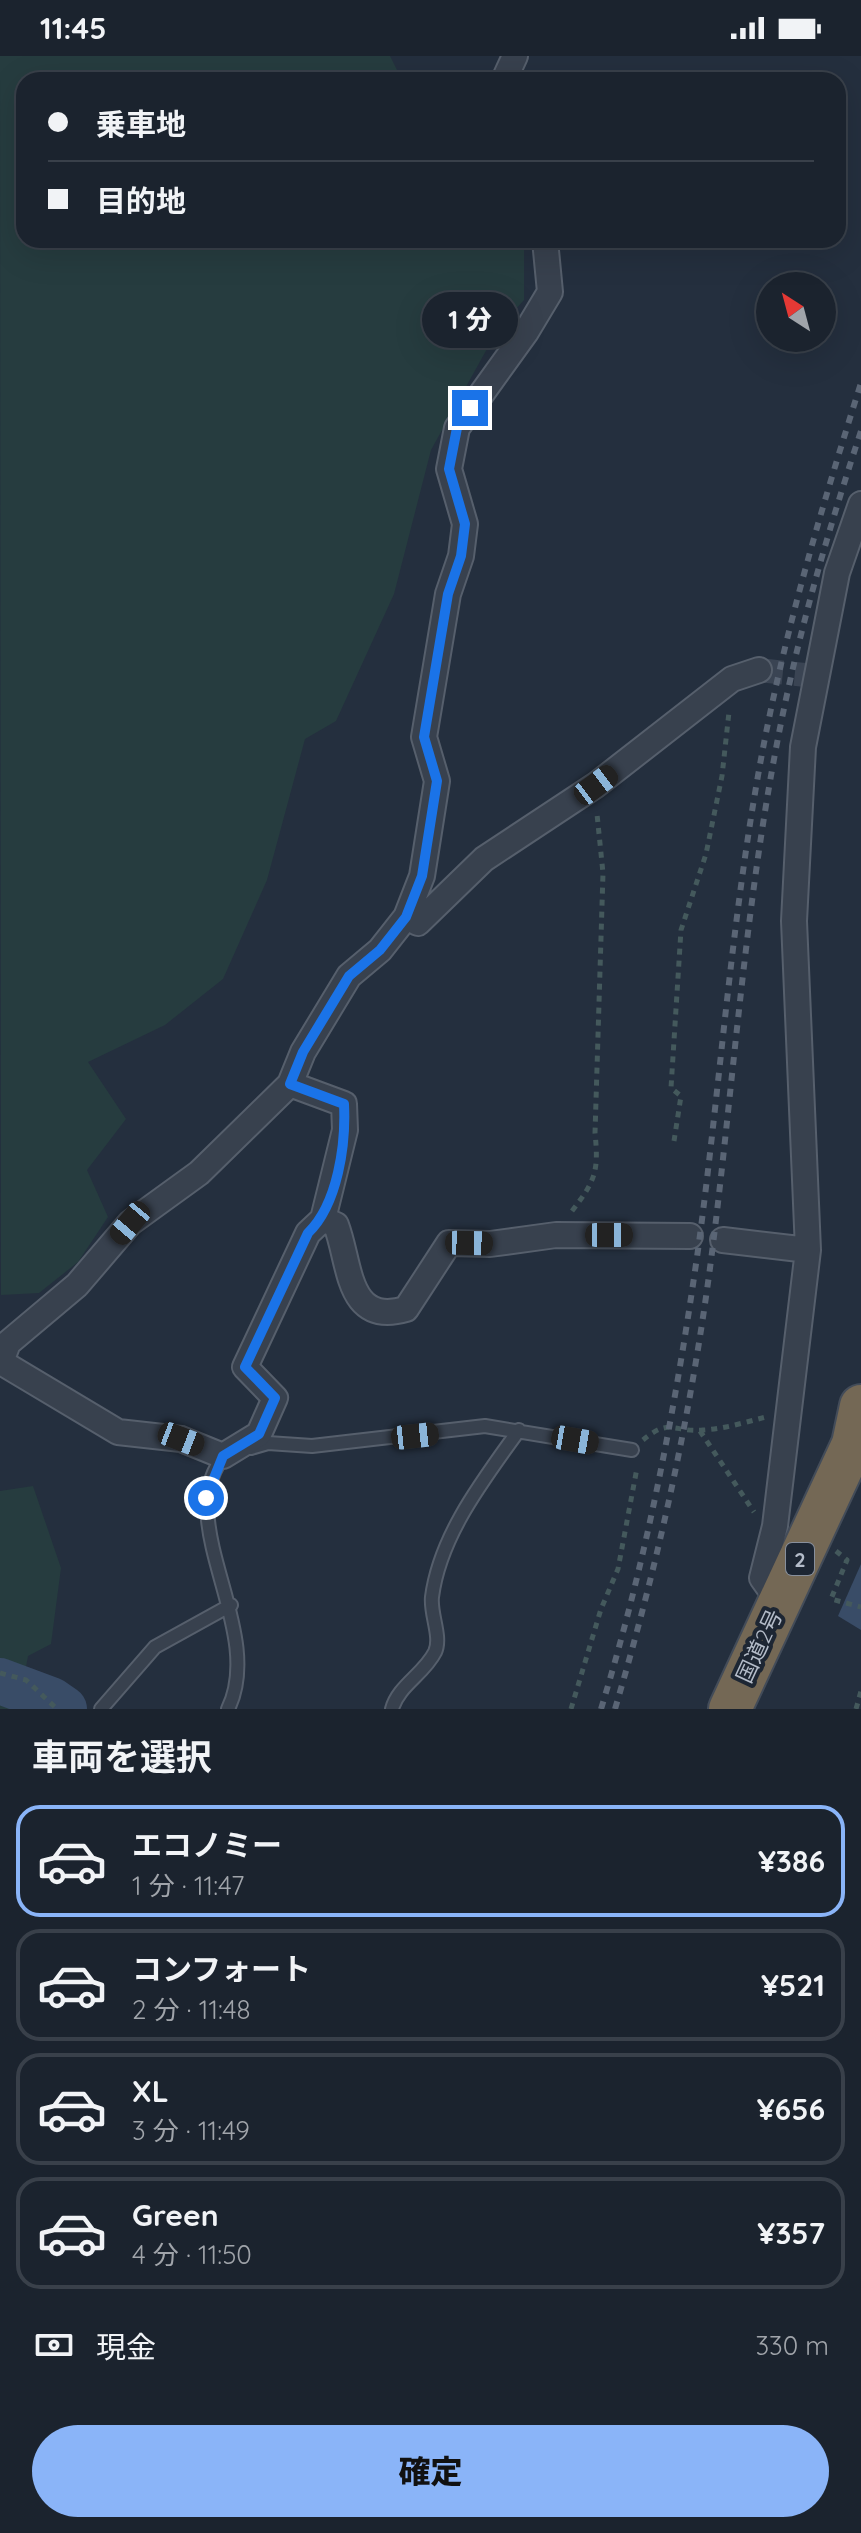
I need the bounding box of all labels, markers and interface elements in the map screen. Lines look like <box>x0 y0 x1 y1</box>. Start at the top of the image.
text: 11:45 <box>40 9 106 47</box>
text: 乗車地 <box>96 105 186 143</box>
text: 目的地 <box>96 182 186 220</box>
north arrow <box>756 272 836 352</box>
map controls <box>756 272 836 352</box>
callout: 1 分 <box>422 292 518 348</box>
text: 1 分 <box>448 303 492 336</box>
route end <box>452 390 488 426</box>
car <box>570 761 622 809</box>
car <box>105 1197 155 1249</box>
car <box>585 1223 633 1247</box>
car <box>445 1231 493 1255</box>
car <box>154 1419 208 1459</box>
car <box>390 1422 440 1450</box>
car <box>549 1424 601 1456</box>
route start <box>188 1480 224 1516</box>
road number: 2 <box>786 1543 814 1575</box>
street label: 国道2号 <box>730 1605 788 1687</box>
text: 車両を選択 <box>32 1734 212 1779</box>
icon: car <box>36 1825 108 1897</box>
text: エコノミー <box>132 1826 282 1864</box>
text: ¥386 <box>758 1842 825 1880</box>
text: 1 分 · 11:47 <box>132 1869 244 1902</box>
icon: car <box>36 1949 108 2021</box>
text: コンフォート <box>132 1950 311 1988</box>
text: ¥521 <box>761 1966 825 2004</box>
text: 2 分 · 11:48 <box>132 1993 251 2026</box>
text: XL <box>132 2072 169 2110</box>
icon: car <box>36 2073 108 2145</box>
text: ¥656 <box>757 2090 825 2128</box>
text: 3 分 · 11:49 <box>132 2114 250 2147</box>
text: Green <box>132 2196 219 2234</box>
icon: car <box>36 2197 108 2269</box>
text: ¥357 <box>757 2214 825 2252</box>
text: 4 分 · 11:50 <box>132 2238 252 2271</box>
icon: cash <box>32 2323 76 2367</box>
text: 現金 <box>96 2328 156 2366</box>
text: 330 m <box>755 2329 829 2362</box>
button: 確定 <box>32 2425 829 2517</box>

